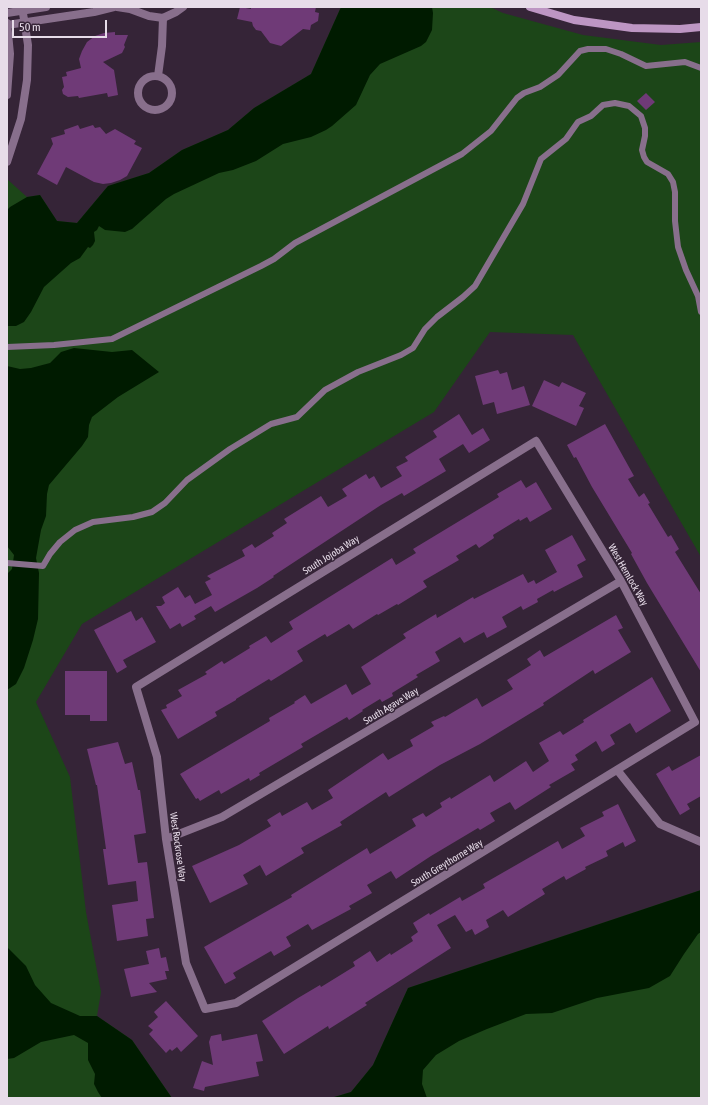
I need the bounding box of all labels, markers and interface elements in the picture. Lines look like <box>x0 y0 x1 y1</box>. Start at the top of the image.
scale bar <box>14 12 109 38</box>
text: 50 m <box>19 20 41 34</box>
street label: South Jojoba Way <box>301 533 361 577</box>
street label: West Hemlock Way <box>605 542 651 608</box>
street label: South Agave Way <box>361 685 421 727</box>
street label: West Rockrose Way <box>167 812 189 882</box>
street label: South Greythorne Way <box>409 837 485 889</box>

